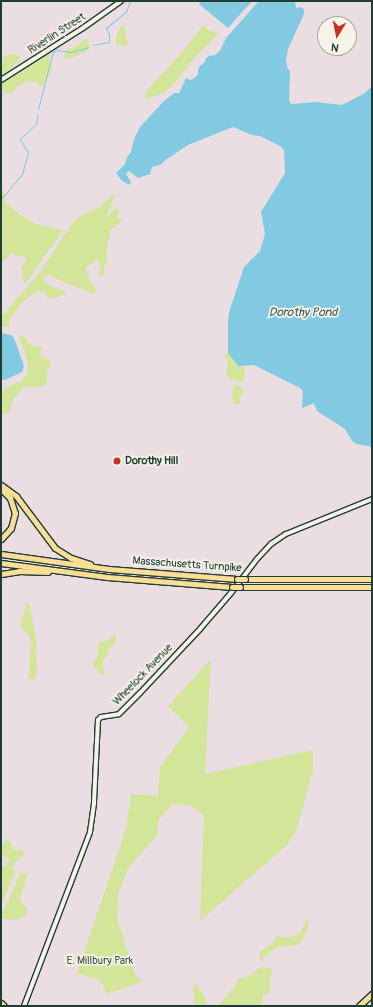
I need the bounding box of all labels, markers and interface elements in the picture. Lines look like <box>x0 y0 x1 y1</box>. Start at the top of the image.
street label: Riverlin Street <box>26 11 88 57</box>
north arrow <box>317 16 357 56</box>
text: N <box>330 40 340 54</box>
water label: Dorothy Pond <box>269 306 337 320</box>
place label: Dorothy Hill <box>125 454 178 468</box>
marker: Dorothy Hill <box>112 456 122 466</box>
street label: Massachusetts Turnpike <box>132 555 242 575</box>
street label: Wheelock Avenue <box>110 642 176 708</box>
park label: E. Millbury Park <box>67 954 133 968</box>

